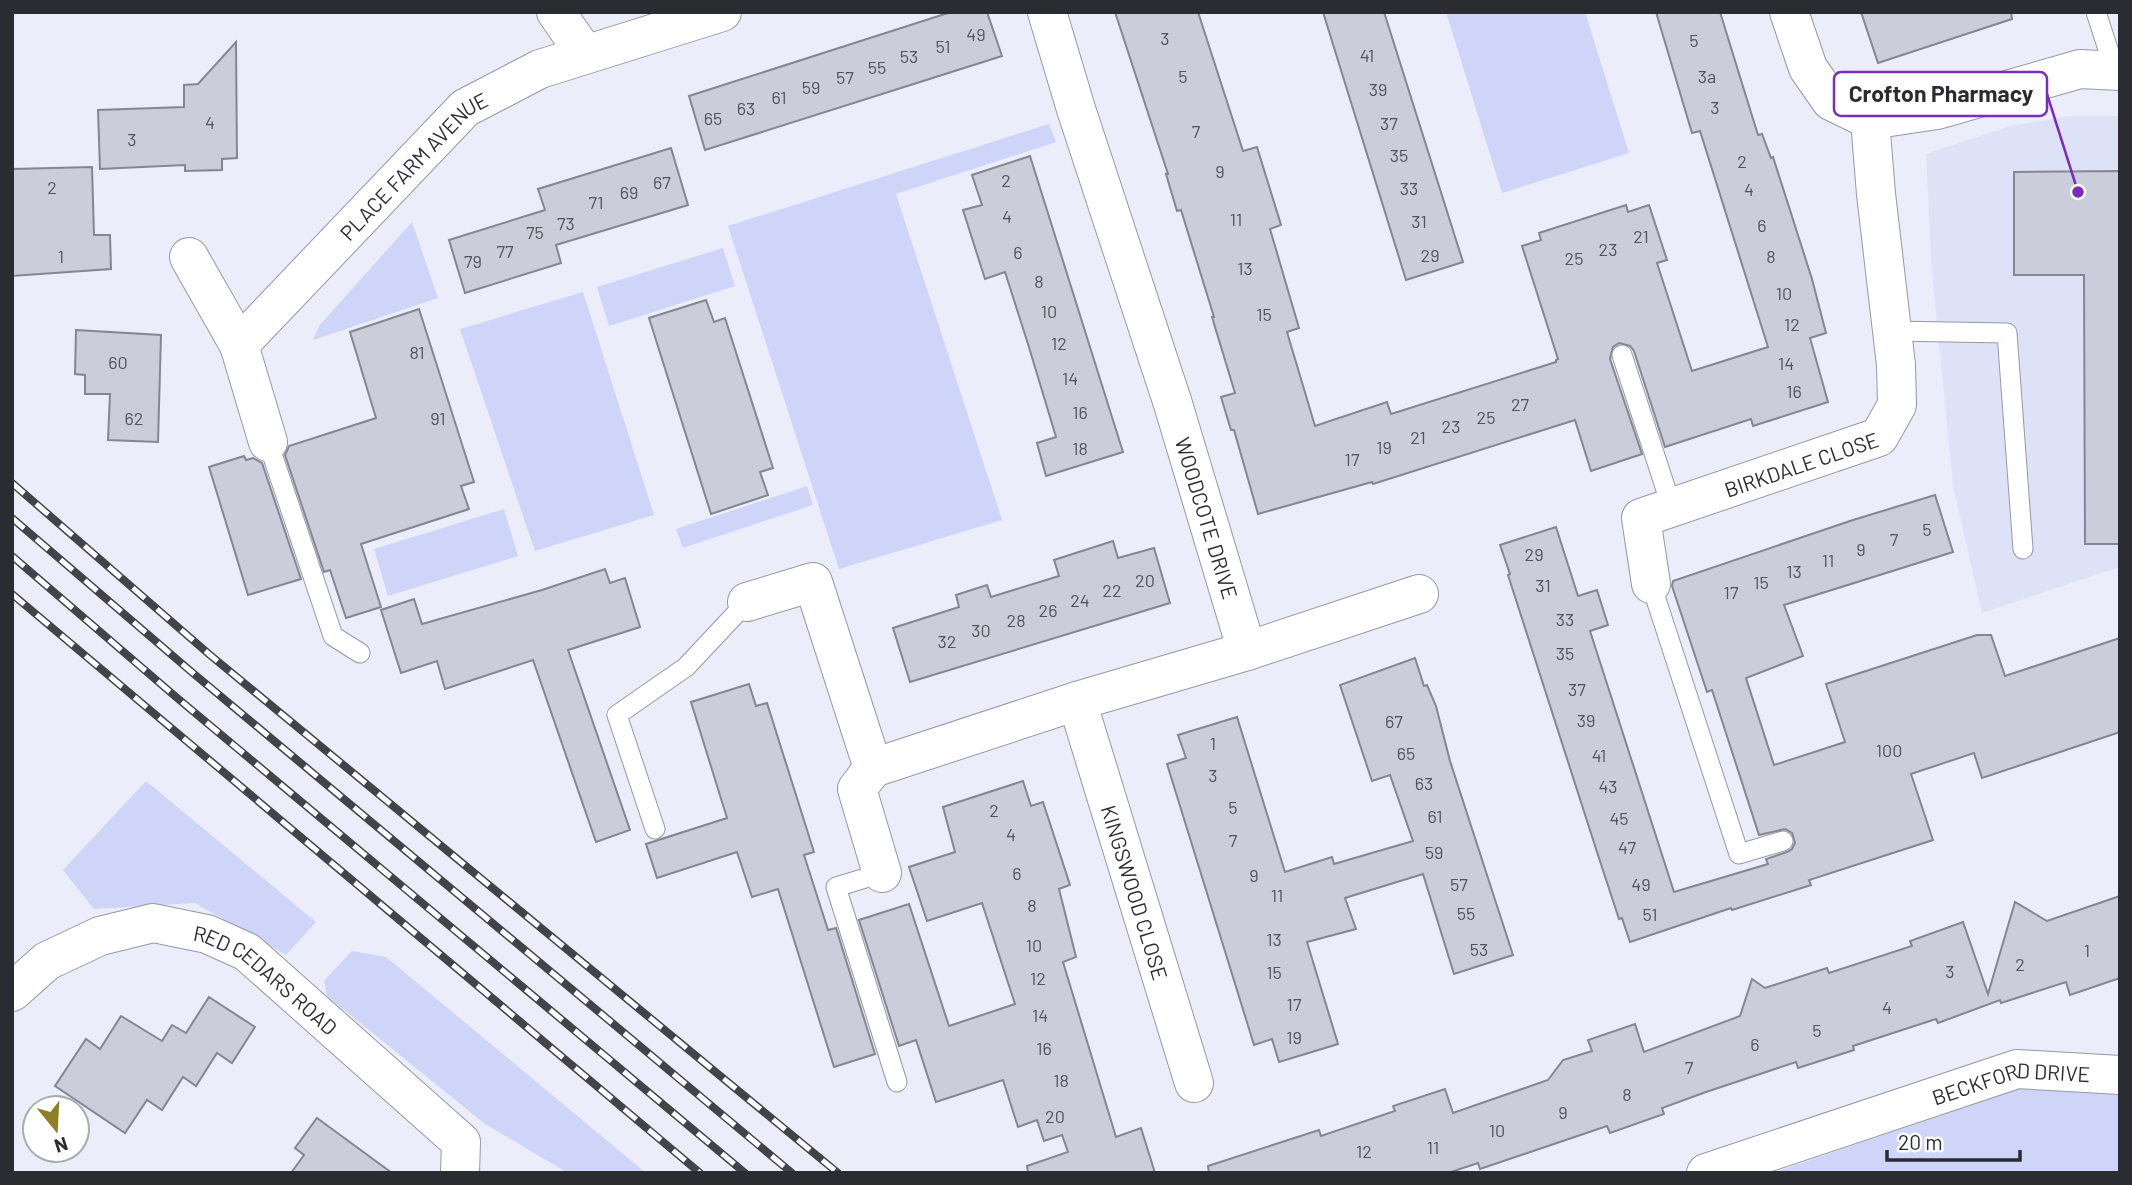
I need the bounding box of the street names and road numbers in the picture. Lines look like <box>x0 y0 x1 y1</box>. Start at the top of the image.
street label: PLACE FARM AVENUE <box>334 86 492 245</box>
street label: BIRKDALE CLOSE <box>1721 426 1882 501</box>
street label: WOODCOTE DRIVE <box>1171 434 1243 602</box>
street label: KINGSWOOD CLOSE <box>1097 802 1174 983</box>
street label: RED CEDARS ROAD <box>192 919 343 1039</box>
street label: BECKFORD DRIVE <box>1928 1057 2091 1109</box>

